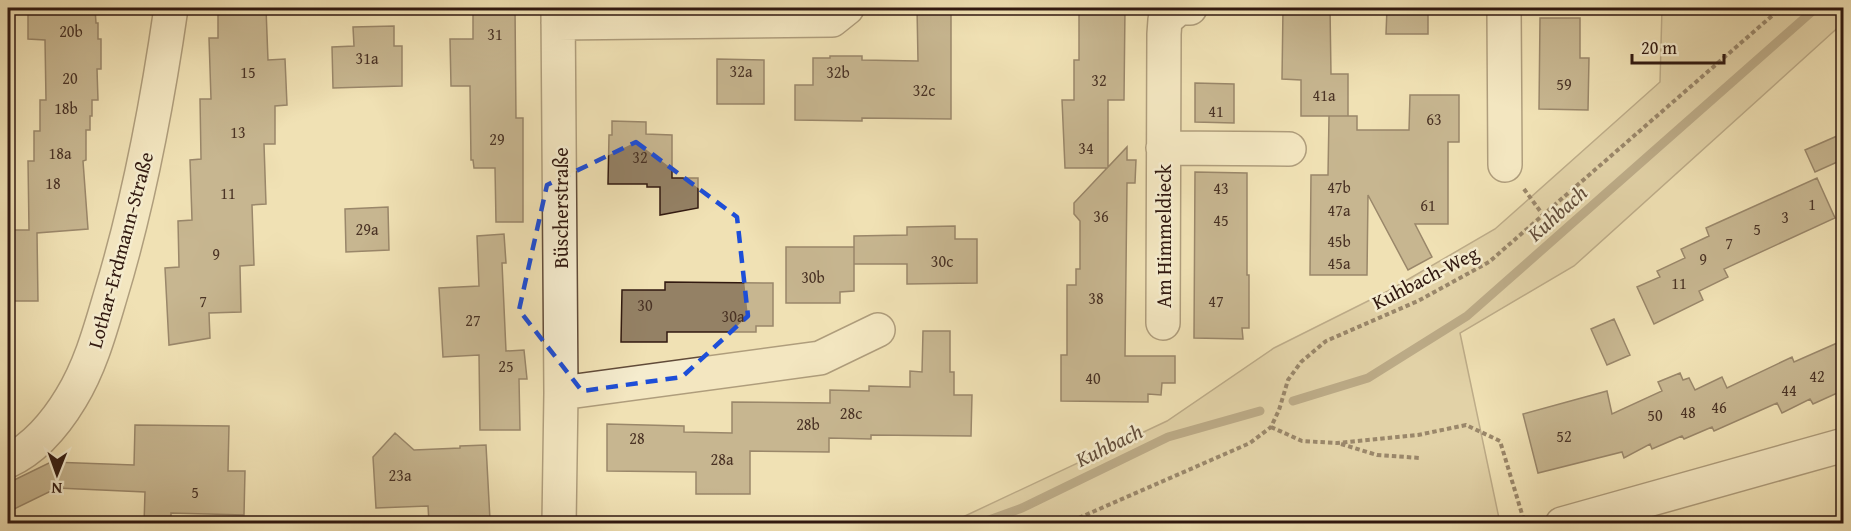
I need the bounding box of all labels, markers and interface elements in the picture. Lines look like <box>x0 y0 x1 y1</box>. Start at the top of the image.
house number: 20b <box>59 19 83 43</box>
house number: 31 <box>487 22 503 46</box>
scale bar <box>1632 27 1724 65</box>
text: 20 m <box>1641 34 1677 61</box>
house number: 31a <box>356 46 379 70</box>
house number: 32a <box>730 59 753 83</box>
house number: 15 <box>240 60 256 84</box>
house number: 32b <box>826 60 850 84</box>
house number: 20 <box>62 66 78 90</box>
house number: 32 <box>1091 68 1107 92</box>
house number: 59 <box>1556 72 1572 96</box>
house number: 32c <box>913 78 935 102</box>
house number: 41a <box>1313 83 1336 107</box>
house number: 18b <box>54 96 78 120</box>
house number: 41 <box>1208 99 1224 123</box>
house number: 63 <box>1426 107 1442 131</box>
house number: 13 <box>230 120 246 144</box>
house number: 29 <box>489 127 505 151</box>
house number: 34 <box>1078 136 1094 160</box>
house number: 18a <box>49 141 72 165</box>
house number: 32 <box>632 145 648 169</box>
street label: Büscherstraße <box>546 147 575 269</box>
street label: Lothar-Erdmann-Straße <box>80 149 160 351</box>
street label: Am Himmeldieck <box>1149 163 1178 308</box>
house number: 18 <box>45 171 61 195</box>
house number: 47b <box>1327 175 1351 199</box>
house number: 43 <box>1213 176 1229 200</box>
water label: Kuhbach <box>1519 177 1594 249</box>
house number: 11 <box>220 181 236 205</box>
house number: 1 <box>1808 192 1816 216</box>
house number: 61 <box>1420 193 1436 217</box>
house number: 47a <box>1328 198 1351 222</box>
house number: 36 <box>1093 204 1109 228</box>
house number: 3 <box>1781 205 1789 229</box>
house number: 45 <box>1213 208 1229 232</box>
house number: 29a <box>356 217 379 241</box>
house number: 5 <box>1753 217 1761 241</box>
house number: 45b <box>1327 229 1351 253</box>
house number: 7 <box>1725 231 1733 255</box>
street label: Kuhbach-Weg <box>1367 238 1483 316</box>
house number: 9 <box>212 242 220 266</box>
house number: 9 <box>1699 247 1707 271</box>
house number: 30c <box>931 249 953 273</box>
house number: 45a <box>1328 251 1351 275</box>
house number: 30b <box>801 265 825 289</box>
house number: 11 <box>1671 271 1687 295</box>
house number: 38 <box>1088 286 1104 310</box>
house number: 7 <box>199 289 207 313</box>
house number: 47 <box>1208 289 1224 313</box>
house number: 30 <box>637 293 653 317</box>
house number: 30a <box>722 304 745 328</box>
house number: 27 <box>465 308 481 332</box>
house number: 25 <box>498 354 514 378</box>
house number: 42 <box>1809 364 1825 388</box>
house number: 40 <box>1085 366 1101 390</box>
house number: 44 <box>1781 378 1797 402</box>
house number: 46 <box>1711 395 1727 419</box>
house number: 48 <box>1680 400 1696 424</box>
house number: 28c <box>840 401 862 425</box>
house number: 50 <box>1647 403 1663 427</box>
house number: 28b <box>796 412 820 436</box>
water label: Kuhbach <box>1069 415 1148 475</box>
house number: 52 <box>1556 424 1572 448</box>
house number: 28 <box>629 426 645 450</box>
north arrow <box>27 444 87 504</box>
house number: 28a <box>711 447 734 471</box>
house number: 23a <box>389 463 412 487</box>
text: N <box>51 477 62 501</box>
house number: 5 <box>191 480 199 504</box>

